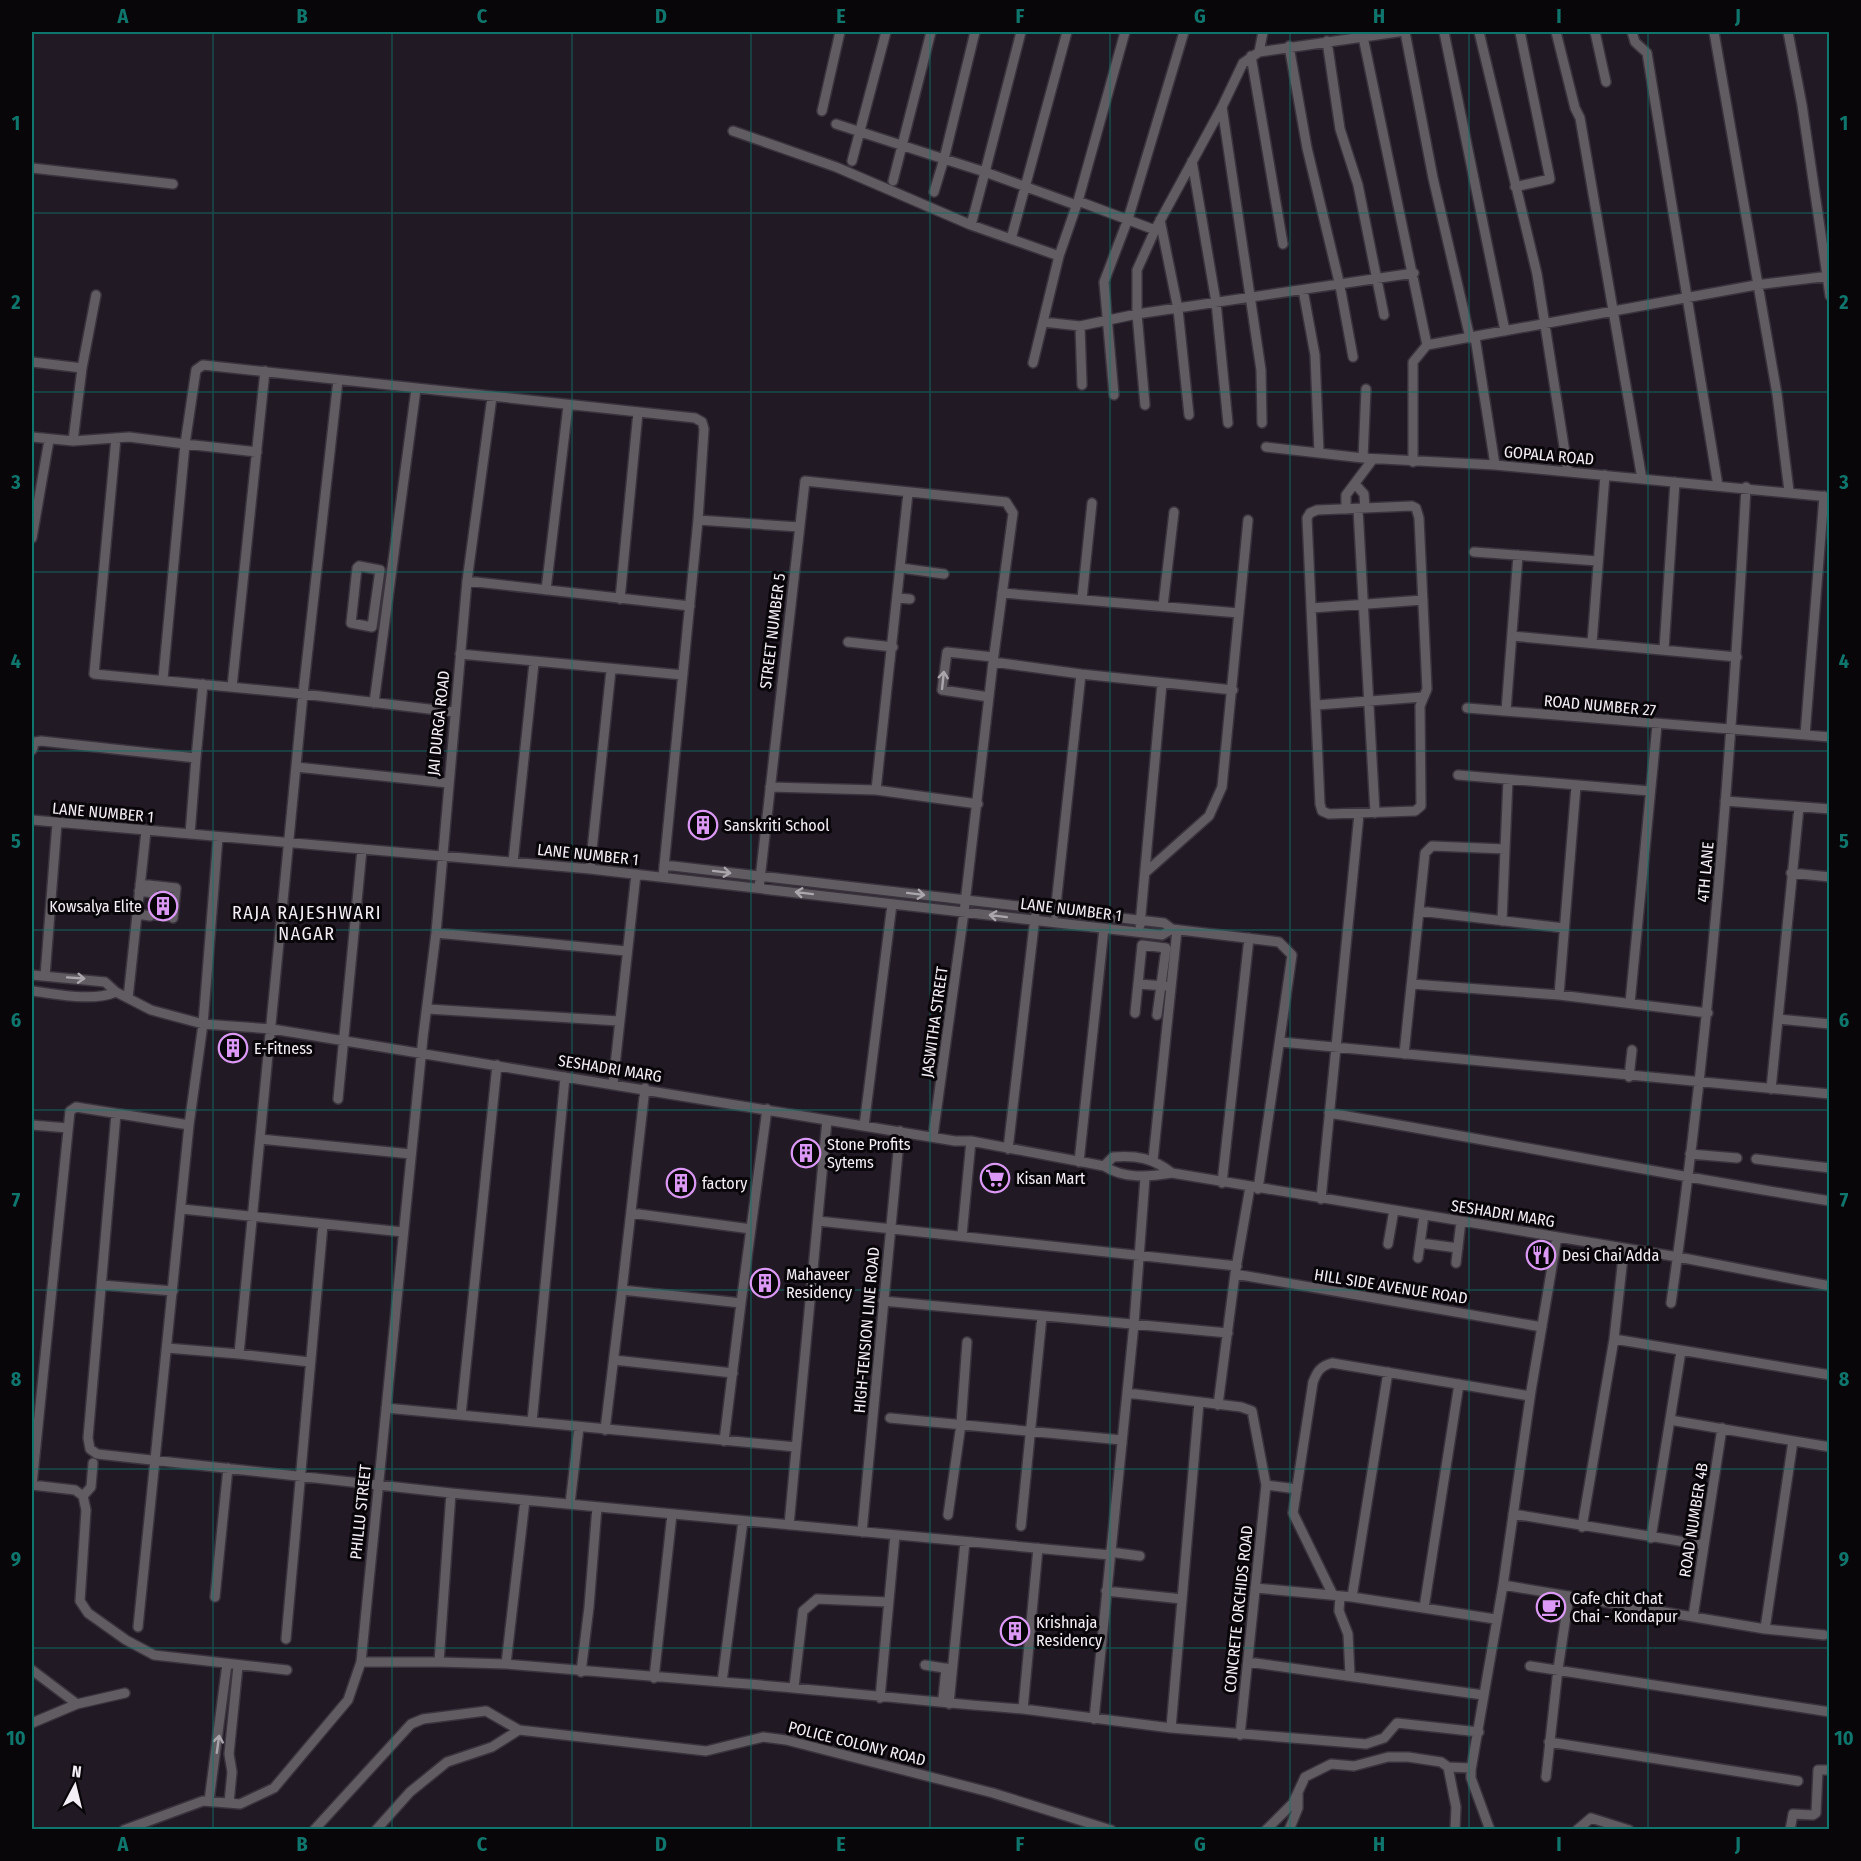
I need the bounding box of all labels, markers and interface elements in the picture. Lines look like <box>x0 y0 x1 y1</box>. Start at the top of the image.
text: A <box>117 4 130 28</box>
text: B <box>296 4 308 28</box>
text: C <box>477 4 488 28</box>
text: D <box>655 4 667 28</box>
text: E <box>836 4 846 28</box>
text: F <box>1016 4 1025 28</box>
text: G <box>1194 4 1206 28</box>
text: H <box>1373 4 1385 28</box>
text: I <box>1556 4 1562 28</box>
text: J <box>1734 4 1741 28</box>
text: 1 <box>12 111 20 135</box>
text: 1 <box>1840 111 1848 135</box>
text: 2 <box>10 290 21 314</box>
text: 2 <box>1838 290 1849 314</box>
street label: GOPALA ROAD <box>1503 442 1595 469</box>
text: 3 <box>10 470 21 494</box>
text: 3 <box>1838 470 1849 494</box>
street label: STREET NUMBER 5 <box>756 572 789 690</box>
text: 4 <box>11 649 21 673</box>
text: 4 <box>1839 649 1849 673</box>
street label: JAI DURGA ROAD <box>424 670 453 777</box>
one-way arrow <box>938 670 949 690</box>
street label: ROAD NUMBER 27 <box>1543 691 1657 720</box>
street label: LANE NUMBER 1 <box>51 799 155 826</box>
building icon: Sanskriti School <box>687 809 719 841</box>
place label: Sanskriti School <box>724 816 829 835</box>
text: 5 <box>11 829 21 853</box>
text: 5 <box>1839 829 1849 853</box>
street label: LANE NUMBER 1 <box>536 840 640 869</box>
street label: 4TH LANE <box>1693 841 1718 903</box>
one-way arrow <box>712 866 731 877</box>
one-way arrow <box>795 888 815 899</box>
one-way arrow <box>905 889 925 900</box>
building icon: Kowsalya Elite <box>147 890 179 922</box>
street label: LANE NUMBER 1 <box>1019 894 1123 925</box>
place label: Kowsalya Elite <box>49 897 142 916</box>
district label: RAJA RAJESHWARI NAGAR <box>232 902 382 945</box>
one-way arrow <box>988 910 1008 921</box>
street label: JASWITHA STREET <box>917 965 952 1079</box>
one-way arrow <box>65 973 85 984</box>
text: 6 <box>11 1008 21 1032</box>
text: 6 <box>1839 1008 1849 1032</box>
building icon: E-Fitness <box>217 1032 249 1064</box>
place label: E-Fitness <box>254 1039 313 1058</box>
street label: SESHADRI MARG <box>557 1051 663 1086</box>
place label: Stone Profits Sytems <box>827 1135 911 1172</box>
building icon: Stone Profits Sytems <box>790 1137 822 1169</box>
supermarket icon: Kisan Mart <box>979 1162 1011 1194</box>
building icon: factory <box>665 1167 697 1199</box>
place label: Kisan Mart <box>1016 1169 1086 1188</box>
place label: factory <box>702 1174 748 1193</box>
text: 7 <box>12 1188 21 1212</box>
text: 7 <box>1840 1188 1849 1212</box>
street label: SESHADRI MARG <box>1450 1196 1556 1231</box>
restaurant icon: Desi Chai Adda <box>1525 1239 1557 1271</box>
street label: HIGH-TENSION LINE ROAD <box>850 1246 883 1414</box>
place label: Desi Chai Adda <box>1562 1246 1659 1265</box>
place label: Mahaveer Residency <box>786 1265 853 1302</box>
street label: HILL SIDE AVENUE ROAD <box>1313 1265 1469 1308</box>
building icon: Mahaveer Residency <box>749 1267 781 1299</box>
text: 8 <box>11 1367 22 1391</box>
text: 8 <box>1839 1367 1850 1391</box>
street label: ROAD NUMBER 4B <box>1675 1461 1712 1579</box>
street label: PHILLU STREET <box>346 1463 375 1560</box>
street label: CONCRETE ORCHIDS ROAD <box>1220 1524 1257 1694</box>
text: 9 <box>11 1547 21 1571</box>
text: 9 <box>1839 1547 1849 1571</box>
place label: Cafe Chit Chat Chai - Kondapur <box>1572 1589 1678 1626</box>
cafe icon: Cafe Chit Chat Chai - Kondapur <box>1535 1591 1567 1623</box>
place label: Krishnaja Residency <box>1036 1613 1103 1650</box>
building icon: Krishnaja Residency <box>999 1615 1031 1647</box>
street label: POLICE COLONY ROAD <box>786 1717 928 1770</box>
text: 10 <box>6 1726 26 1750</box>
text: 10 <box>1834 1726 1854 1750</box>
one-way arrow <box>213 1734 224 1754</box>
north arrow <box>45 1756 105 1816</box>
text: N <box>71 1762 83 1782</box>
text: A <box>117 1832 130 1856</box>
text: B <box>296 1832 308 1856</box>
text: C <box>477 1832 488 1856</box>
text: D <box>655 1832 667 1856</box>
text: E <box>836 1832 846 1856</box>
text: F <box>1016 1832 1025 1856</box>
text: G <box>1194 1832 1206 1856</box>
text: H <box>1373 1832 1385 1856</box>
text: I <box>1556 1832 1562 1856</box>
text: J <box>1734 1832 1741 1856</box>

